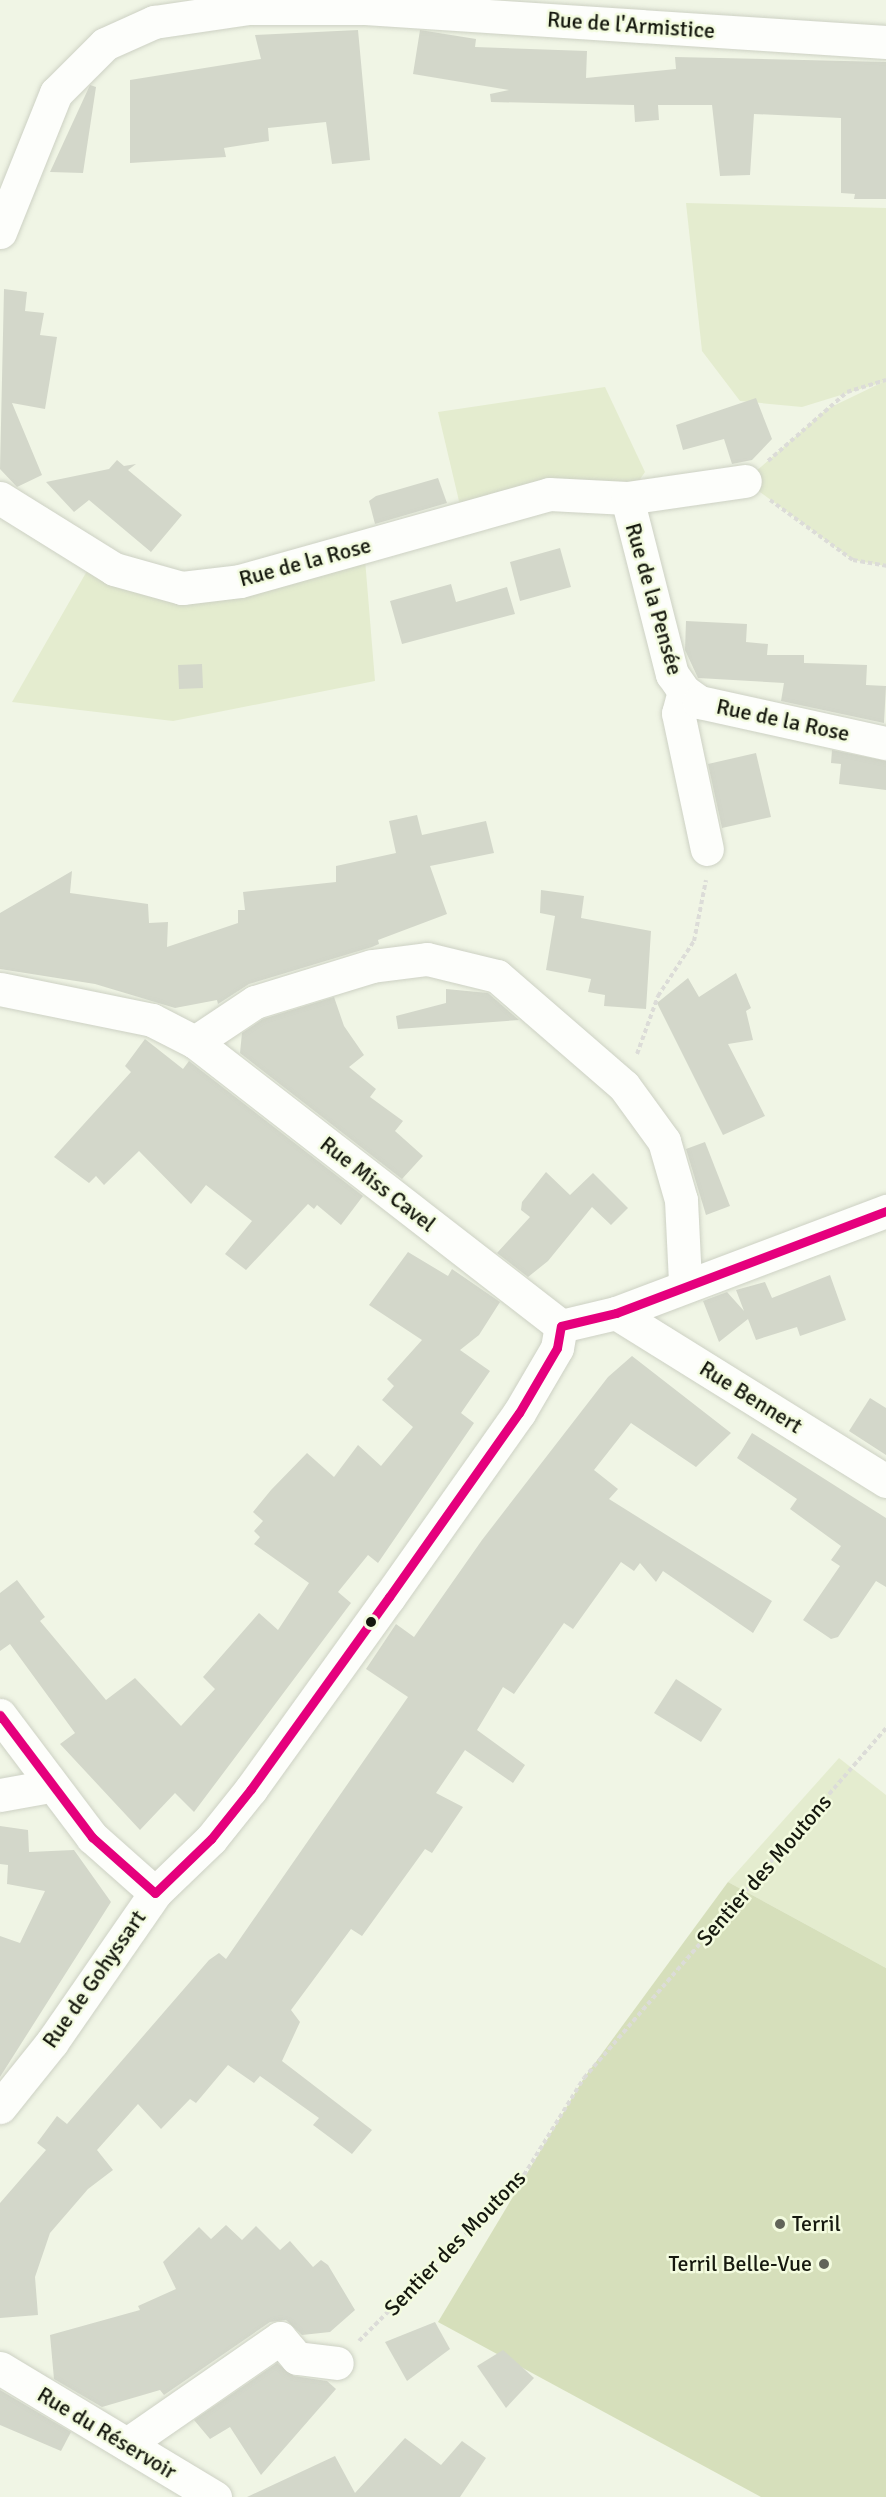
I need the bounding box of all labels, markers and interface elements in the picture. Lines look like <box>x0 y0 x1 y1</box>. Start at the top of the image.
street label: Rue de l'Armistice <box>546 6 716 44</box>
street label: Rue de la Pensée <box>620 520 688 678</box>
street label: Rue de la Rose <box>236 532 374 592</box>
street label: Rue de la Rose <box>714 693 852 747</box>
street label: Rue Miss Cavel <box>315 1131 441 1237</box>
street label: Rue Bennert <box>695 1355 807 1439</box>
unlabelled marker <box>365 1616 377 1628</box>
street label: Sentier des Moutons <box>691 1789 837 1951</box>
street label: Rue de Gohyssart <box>37 1905 151 2053</box>
street label: Sentier des Moutons <box>379 2165 531 2321</box>
place label: Terril <box>792 2211 841 2237</box>
marker: Terril <box>773 2217 787 2231</box>
place label: Terril Belle-Vue <box>668 2251 812 2277</box>
marker: Terril Belle-Vue <box>817 2257 831 2271</box>
street label: Rue du Réservoir <box>33 2381 181 2485</box>

